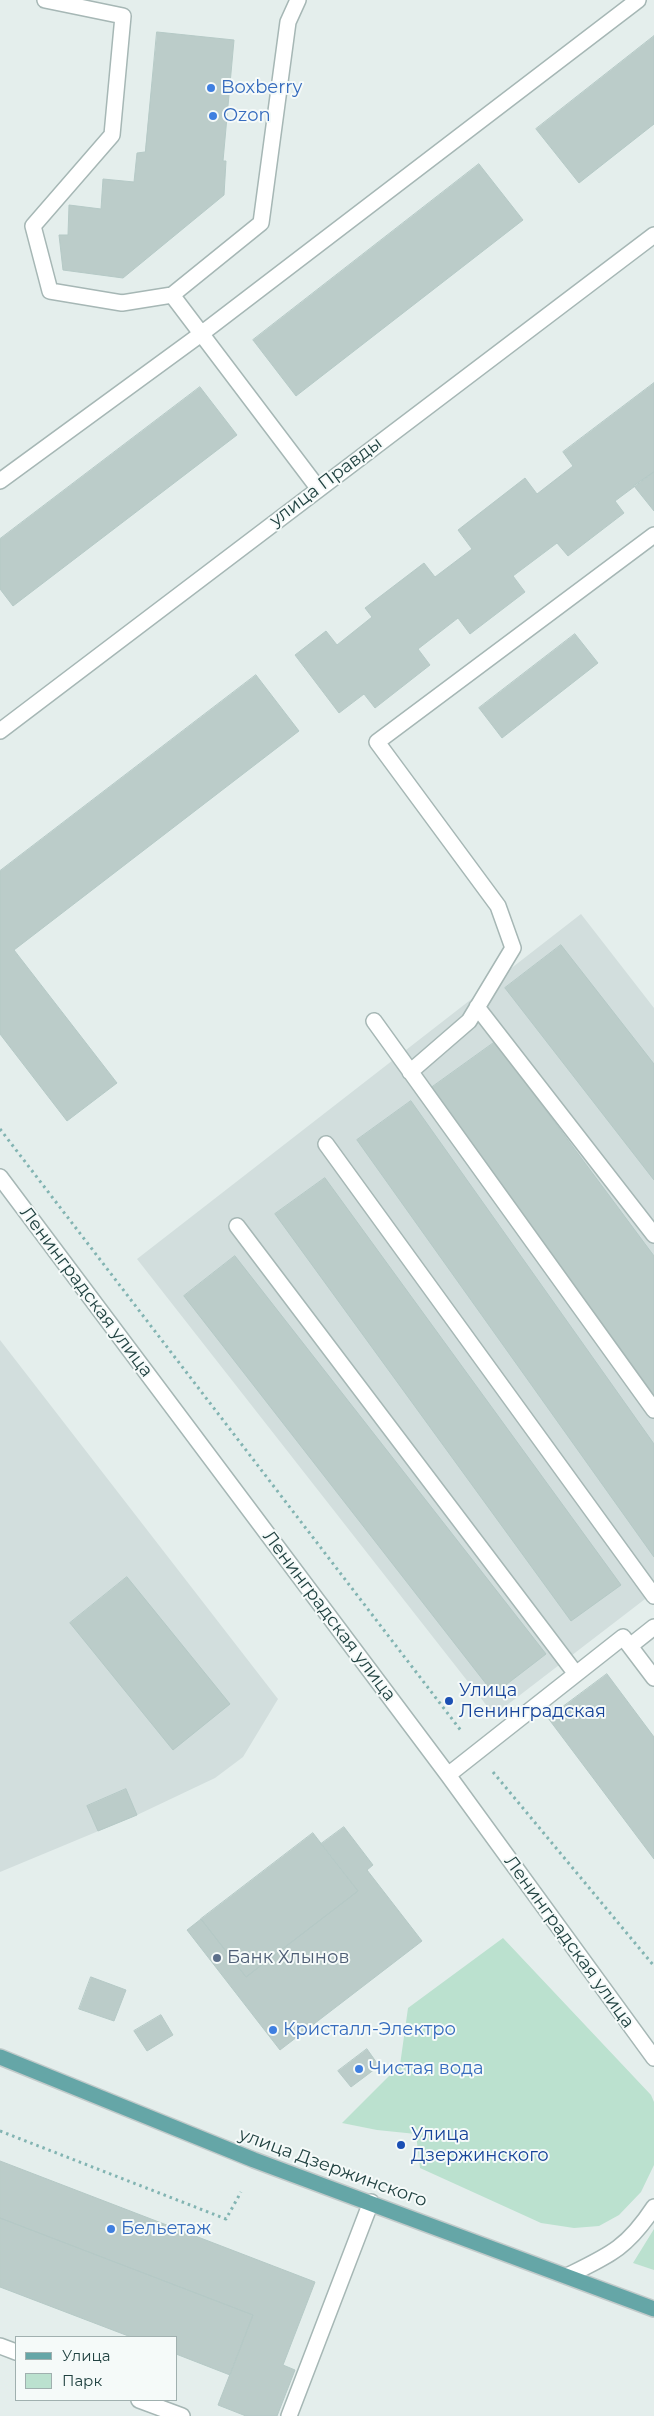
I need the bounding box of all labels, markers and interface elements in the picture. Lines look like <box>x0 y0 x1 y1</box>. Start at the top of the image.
place label: Boxberry <box>221 77 302 99</box>
marker: Boxberry <box>205 82 217 94</box>
place label: Ozon <box>223 105 271 127</box>
marker: Ozon <box>207 110 219 122</box>
street label: улица Правды <box>265 433 387 531</box>
street label: Ленинградская улица <box>15 1203 157 1381</box>
street label: Ленинградская улица <box>258 1527 400 1705</box>
place label: Улица Ленинградская <box>459 1680 606 1722</box>
marker: Улица Ленинградская <box>443 1695 455 1707</box>
street label: Ленинградская улица <box>499 1852 639 2032</box>
place label: Банк Хлынов <box>227 1947 349 1969</box>
marker: Банк Хлынов <box>211 1952 223 1964</box>
place label: Кристалл-Электро <box>283 2019 456 2041</box>
marker: Кристалл-Электро <box>267 2024 279 2036</box>
place label: Чистая вода <box>369 2058 483 2080</box>
marker: Чистая вода <box>353 2063 365 2075</box>
street label: улица Дзержинского <box>236 2124 430 2212</box>
place label: Улица Дзержинского <box>411 2124 549 2166</box>
marker: Улица Дзержинского <box>395 2139 407 2151</box>
place label: Бельетаж <box>121 2218 211 2240</box>
marker: Бельетаж <box>105 2223 117 2235</box>
legend <box>15 2336 178 2401</box>
text: Улица <box>62 2346 110 2365</box>
text: Парк <box>62 2371 102 2390</box>

